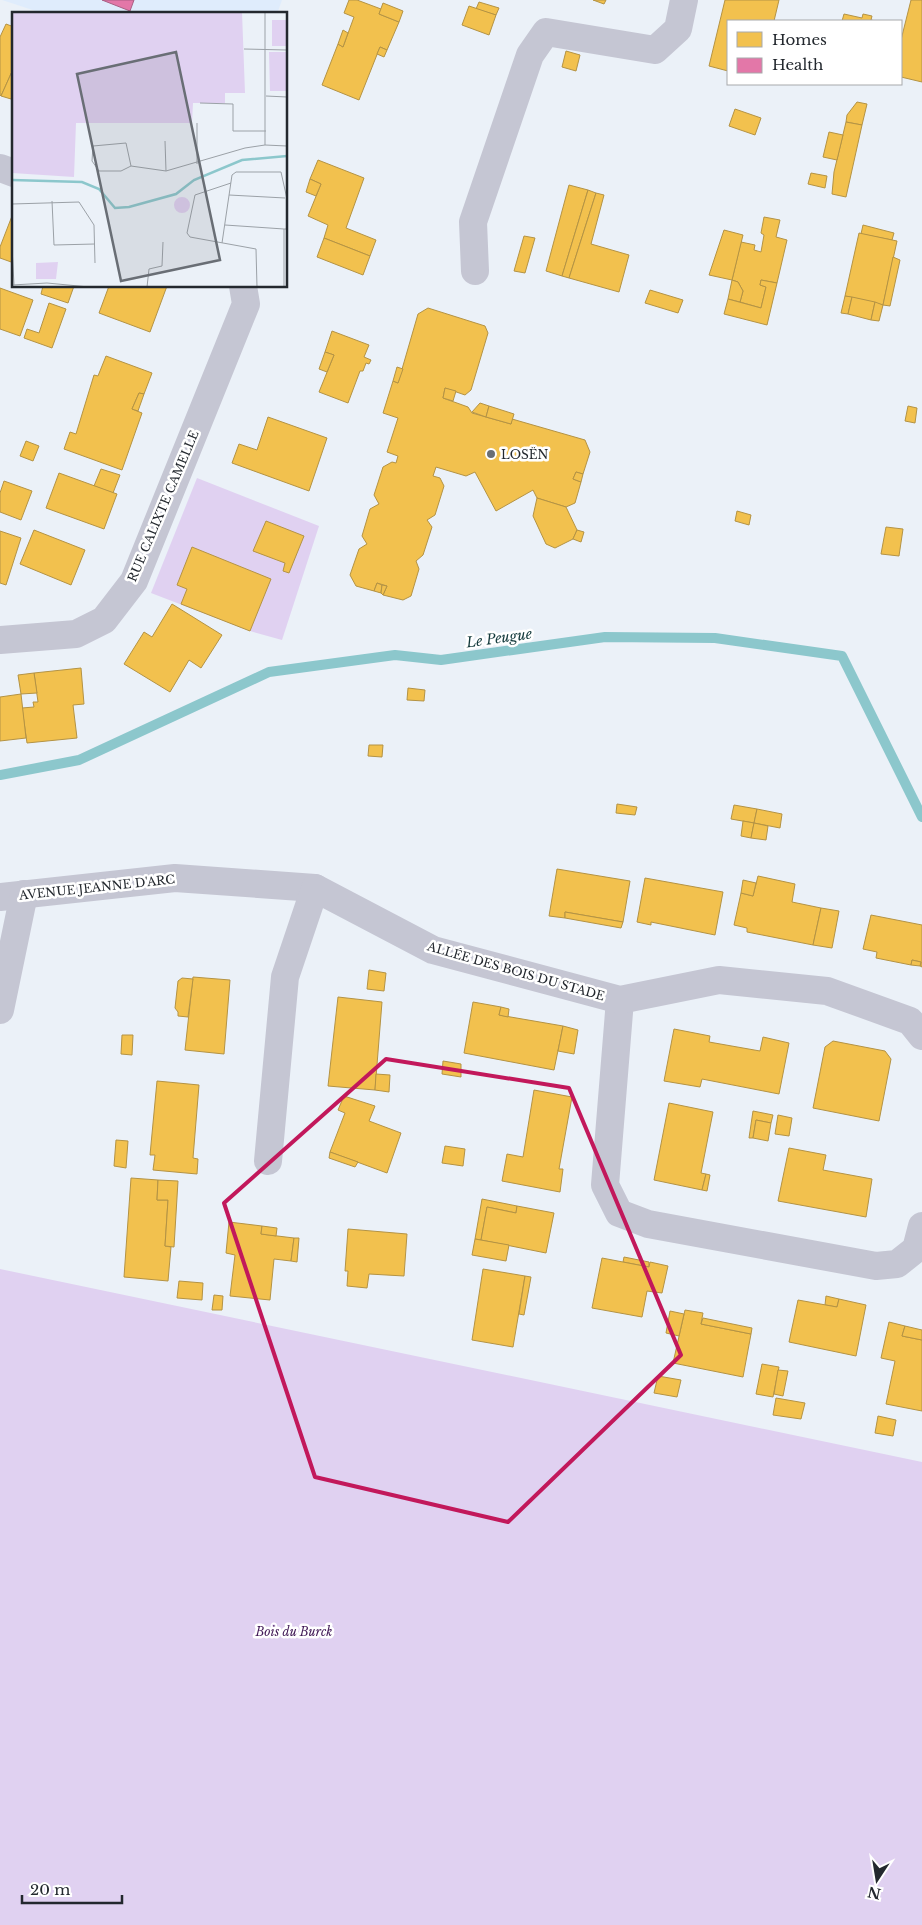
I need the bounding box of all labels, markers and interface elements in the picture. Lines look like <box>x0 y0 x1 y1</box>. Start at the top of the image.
inset map <box>12 12 288 288</box>
legend <box>727 20 902 85</box>
text: Homes <box>772 30 827 49</box>
text: Health <box>772 55 823 74</box>
street label: RUE CALIXTE CAMELLE <box>124 428 202 584</box>
place label: LOSËN <box>501 446 548 462</box>
marker: LOSËN <box>485 448 497 460</box>
water label: Le Peugue <box>464 624 534 652</box>
street label: AVENUE JEANNE D'ARC <box>17 871 176 903</box>
street label: ALLÉE DES BOIS DU STADE <box>425 937 607 1004</box>
park label: Bois du Burck <box>255 1624 332 1639</box>
north arrow <box>852 1855 902 1905</box>
scale bar <box>22 1872 122 1904</box>
text: 20 m <box>30 1880 70 1899</box>
text: N <box>866 1883 883 1903</box>

